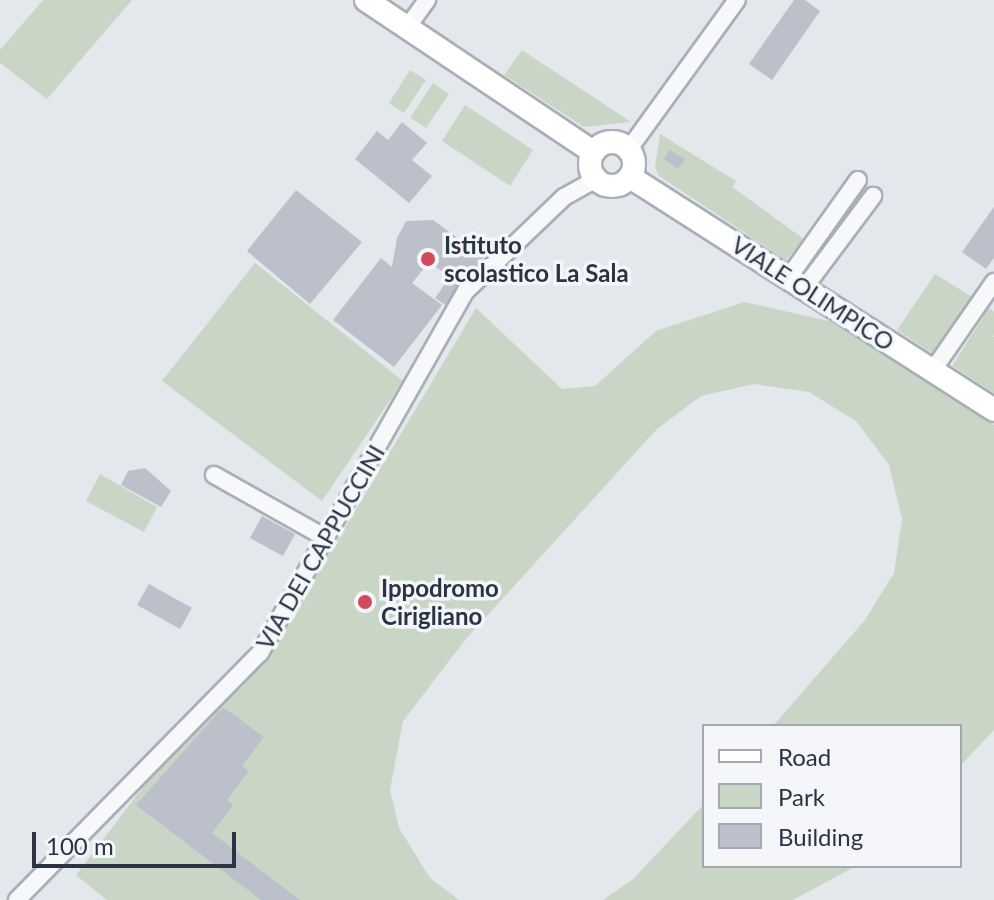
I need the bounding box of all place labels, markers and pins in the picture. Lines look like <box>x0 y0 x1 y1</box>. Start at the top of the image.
place label: Istituto scolastico La Sala <box>444 231 629 287</box>
marker: Istituto scolastico La Sala <box>419 250 437 268</box>
place label: Ippodromo Cirigliano <box>381 574 499 630</box>
marker: Ippodromo Cirigliano <box>356 593 374 611</box>

